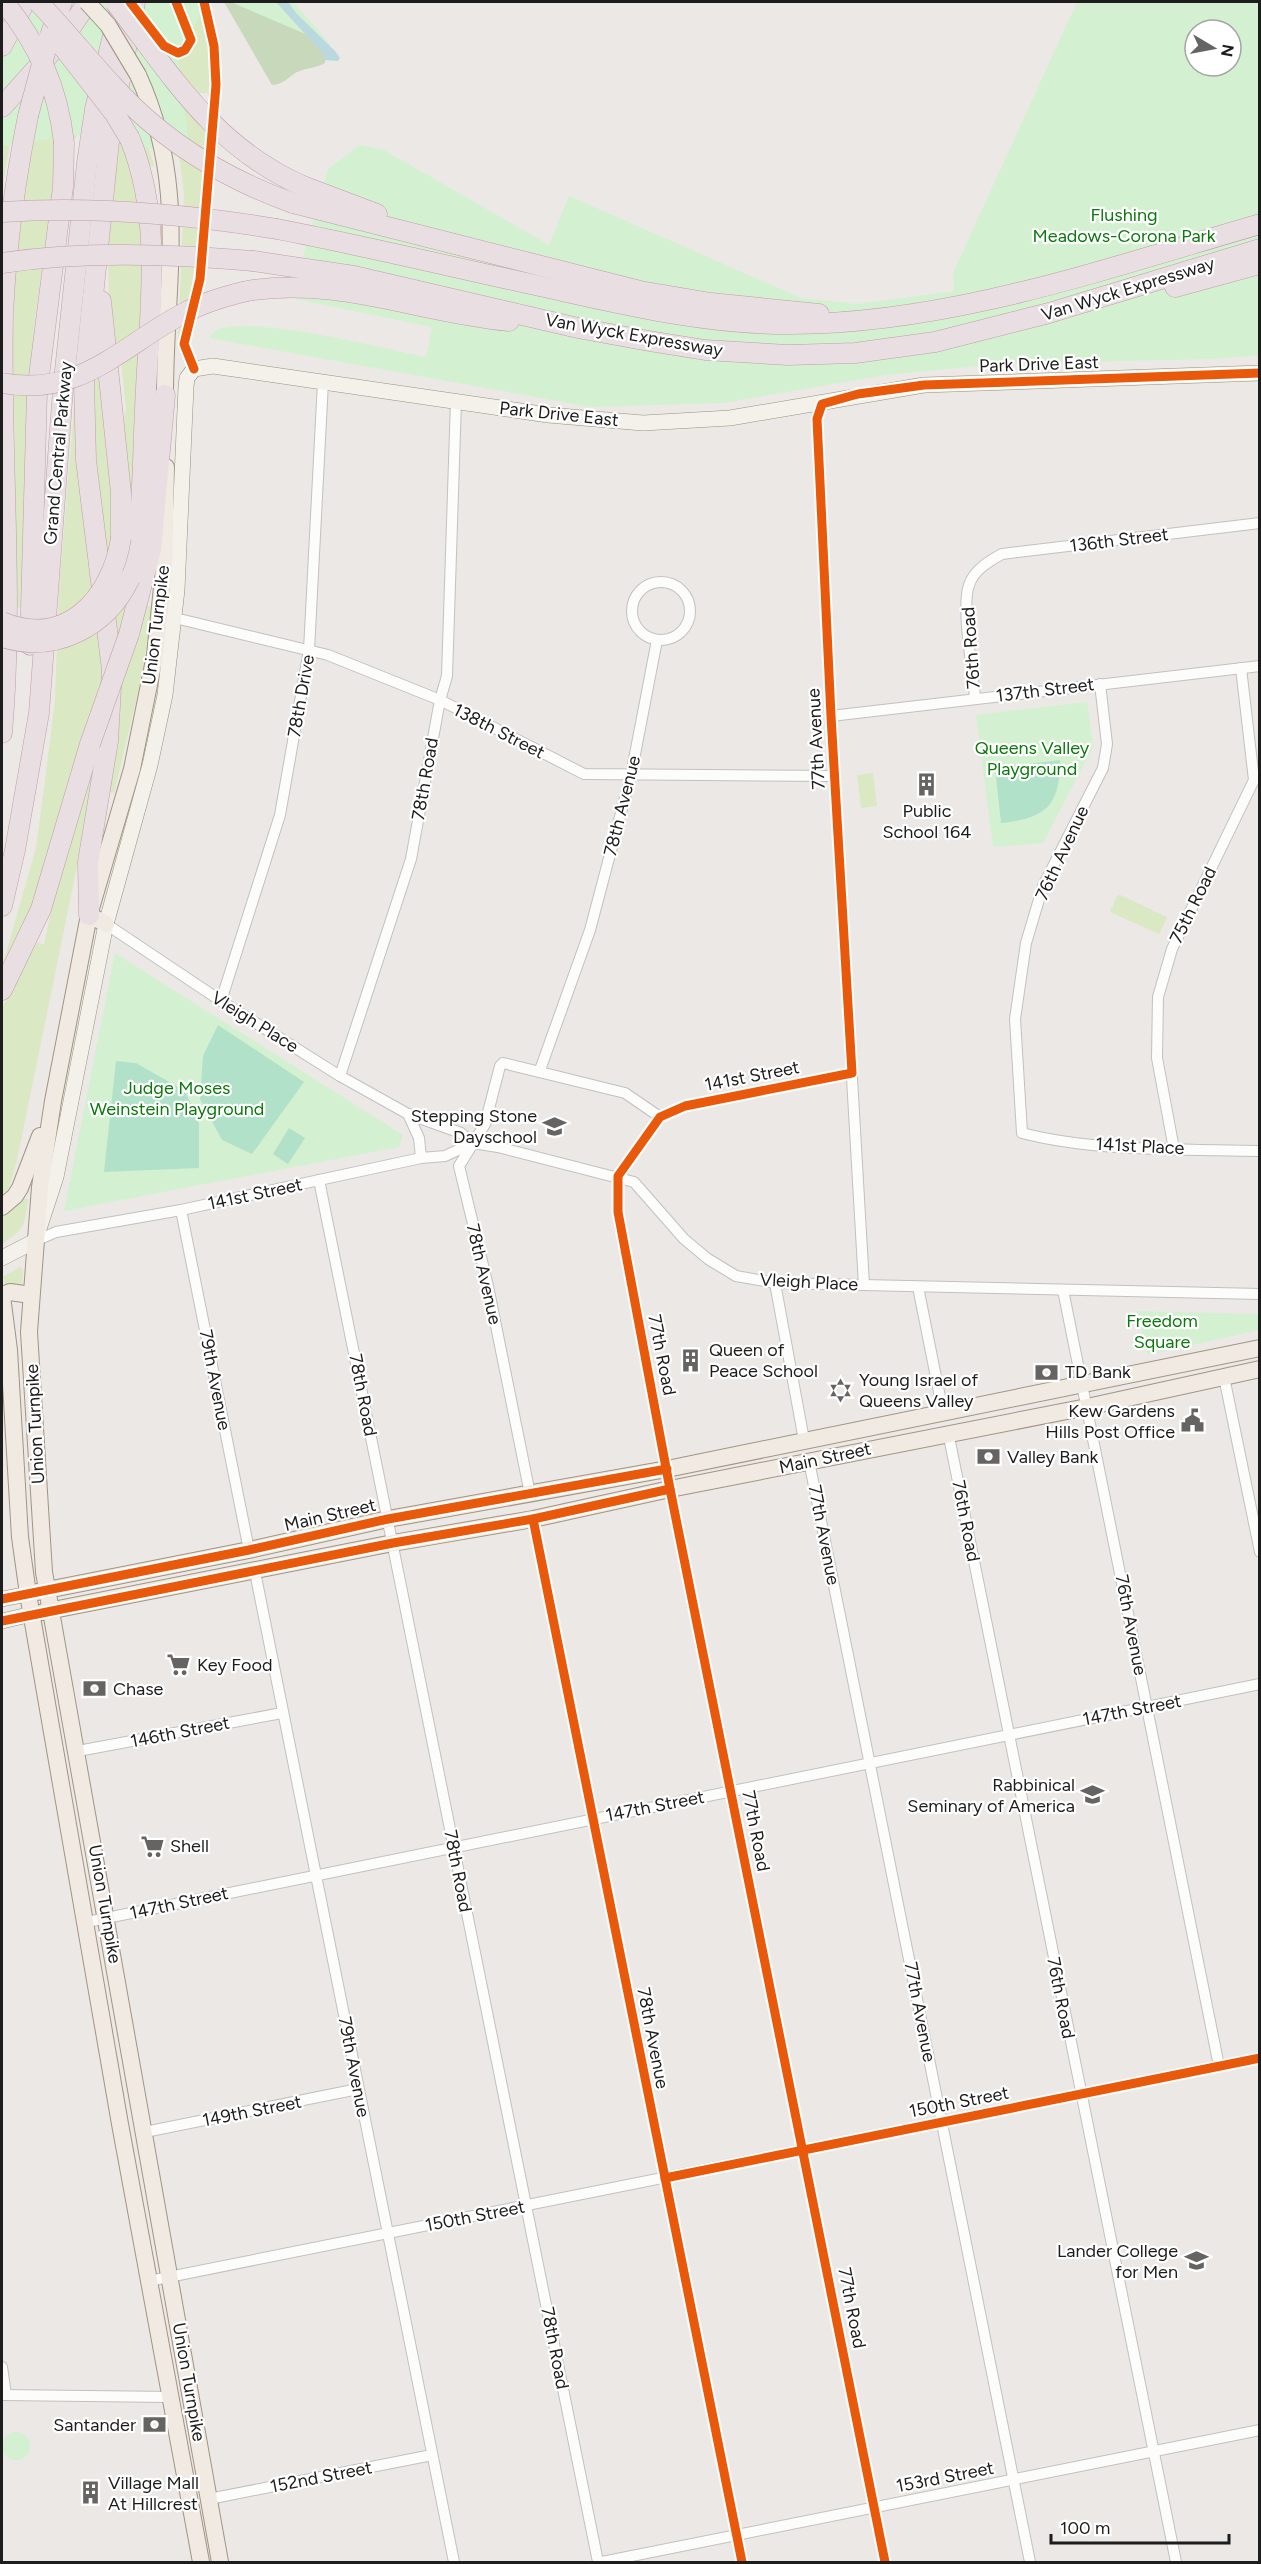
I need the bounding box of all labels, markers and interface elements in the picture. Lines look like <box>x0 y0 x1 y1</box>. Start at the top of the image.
north arrow <box>1183 18 1243 78</box>
text: N <box>1217 43 1238 58</box>
park label: Flushing Meadows-Corona Park <box>1033 204 1216 247</box>
street label: Van Wyck Expressway <box>1039 252 1218 326</box>
street label: Van Wyck Expressway <box>544 309 725 362</box>
street label: Park Drive East <box>979 351 1099 377</box>
street label: Grand Central Parkway <box>39 360 77 546</box>
street label: Park Drive East <box>498 397 620 431</box>
street label: 136th Street <box>1068 523 1170 557</box>
street label: Union Turnpike <box>138 564 174 686</box>
street label: 76th Road <box>957 606 985 690</box>
street label: 78th Drive <box>283 653 319 739</box>
street label: 137th Street <box>995 673 1095 707</box>
street label: 77th Avenue <box>802 688 830 790</box>
street label: 138th Street <box>449 699 549 764</box>
street label: 78th Road <box>407 736 443 822</box>
park label: Queens Valley Playground <box>975 737 1090 780</box>
street label: 78th Avenue <box>599 753 645 859</box>
building icon: Public School 164 <box>914 772 940 798</box>
place label: Public School 164 <box>883 800 971 843</box>
street label: 76th Avenue <box>1030 802 1094 904</box>
street label: 75th Road <box>1165 863 1221 947</box>
street label: Vleigh Place <box>207 987 303 1058</box>
street label: 141st Street <box>703 1056 801 1096</box>
park label: Judge Moses Weinstein Playground <box>90 1077 264 1120</box>
place label: Stepping Stone Dayschool <box>411 1105 537 1148</box>
school or university icon: Stepping Stone Dayschool <box>542 1113 568 1139</box>
street label: 141st Place <box>1095 1133 1185 1159</box>
street label: 141st Street <box>206 1173 304 1215</box>
street label: 78th Avenue <box>462 1221 506 1327</box>
street label: Vleigh Place <box>759 1268 859 1296</box>
park label: Freedom Square <box>1126 1310 1198 1353</box>
street label: 77th Road <box>643 1313 681 1397</box>
street label: 79th Avenue <box>194 1328 236 1432</box>
place label: Queen of Peace School <box>709 1339 818 1382</box>
building icon: Queen of Peace School <box>678 1347 704 1373</box>
street label: 78th Road <box>344 1352 382 1438</box>
bank icon: TD Bank <box>1034 1359 1060 1385</box>
place label: TD Bank <box>1065 1361 1131 1383</box>
street label: Union Turnpike <box>21 1363 49 1485</box>
place label: Young Israel of Queens Valley <box>859 1369 979 1412</box>
synagogue icon: Young Israel of Queens Valley <box>828 1377 854 1403</box>
place label: Kew Gardens Hills Post Office <box>1045 1400 1175 1443</box>
public building icon: Kew Gardens Hills Post Office <box>1180 1408 1206 1434</box>
street label: Main Street <box>777 1437 873 1478</box>
bank icon: Valley Bank <box>976 1444 1002 1470</box>
place label: Valley Bank <box>1007 1446 1099 1468</box>
street label: 76th Road <box>947 1478 985 1564</box>
street label: 77th Avenue <box>804 1483 845 1587</box>
street label: Main Street <box>282 1494 378 1536</box>
street label: 76th Avenue <box>1110 1573 1152 1677</box>
supermarket icon: Key Food <box>166 1652 192 1678</box>
place label: Key Food <box>197 1654 272 1676</box>
bank icon: Chase <box>82 1676 108 1702</box>
place label: Chase <box>113 1678 164 1700</box>
street label: 147th Street <box>1081 1690 1183 1730</box>
street label: 146th Street <box>129 1712 232 1752</box>
place label: Rabbinical Seminary of America <box>907 1774 1075 1817</box>
school or university icon: Rabbinical Seminary of America <box>1080 1782 1106 1808</box>
street label: 147th Street <box>604 1786 706 1826</box>
street label: 77th Road <box>737 1789 775 1873</box>
street label: 78th Road <box>439 1828 477 1914</box>
supermarket icon: Shell <box>139 1833 165 1859</box>
place label: Shell <box>170 1835 209 1857</box>
street label: Union Turnpike <box>84 1843 126 1965</box>
street label: 147th Street <box>128 1882 230 1924</box>
street label: 76th Road <box>1042 1955 1080 2041</box>
street label: 77th Avenue <box>900 1960 941 2064</box>
street label: 78th Avenue <box>632 1985 674 2091</box>
street label: 79th Avenue <box>333 2015 375 2119</box>
street label: 150th Street <box>907 2082 1011 2122</box>
street label: 149th Street <box>201 2091 304 2131</box>
street label: 150th Street <box>423 2196 527 2236</box>
place label: Lander College for Men <box>1057 2240 1178 2283</box>
school or university icon: Lander College for Men <box>1183 2248 1209 2274</box>
street label: 77th Road <box>833 2266 871 2350</box>
street label: 78th Road <box>536 2305 574 2391</box>
street label: Union Turnpike <box>168 2321 210 2443</box>
bank icon: Santander <box>141 2412 167 2438</box>
place label: Santander <box>53 2414 136 2436</box>
street label: 152nd Street <box>268 2456 374 2498</box>
street label: 153rd Street <box>894 2457 996 2497</box>
place label: Village Mall At Hillcrest <box>108 2472 199 2515</box>
building icon: Village Mall At Hillcrest <box>77 2480 103 2506</box>
scale bar <box>1051 2507 1230 2545</box>
text: 100 m <box>1060 2517 1110 2539</box>

